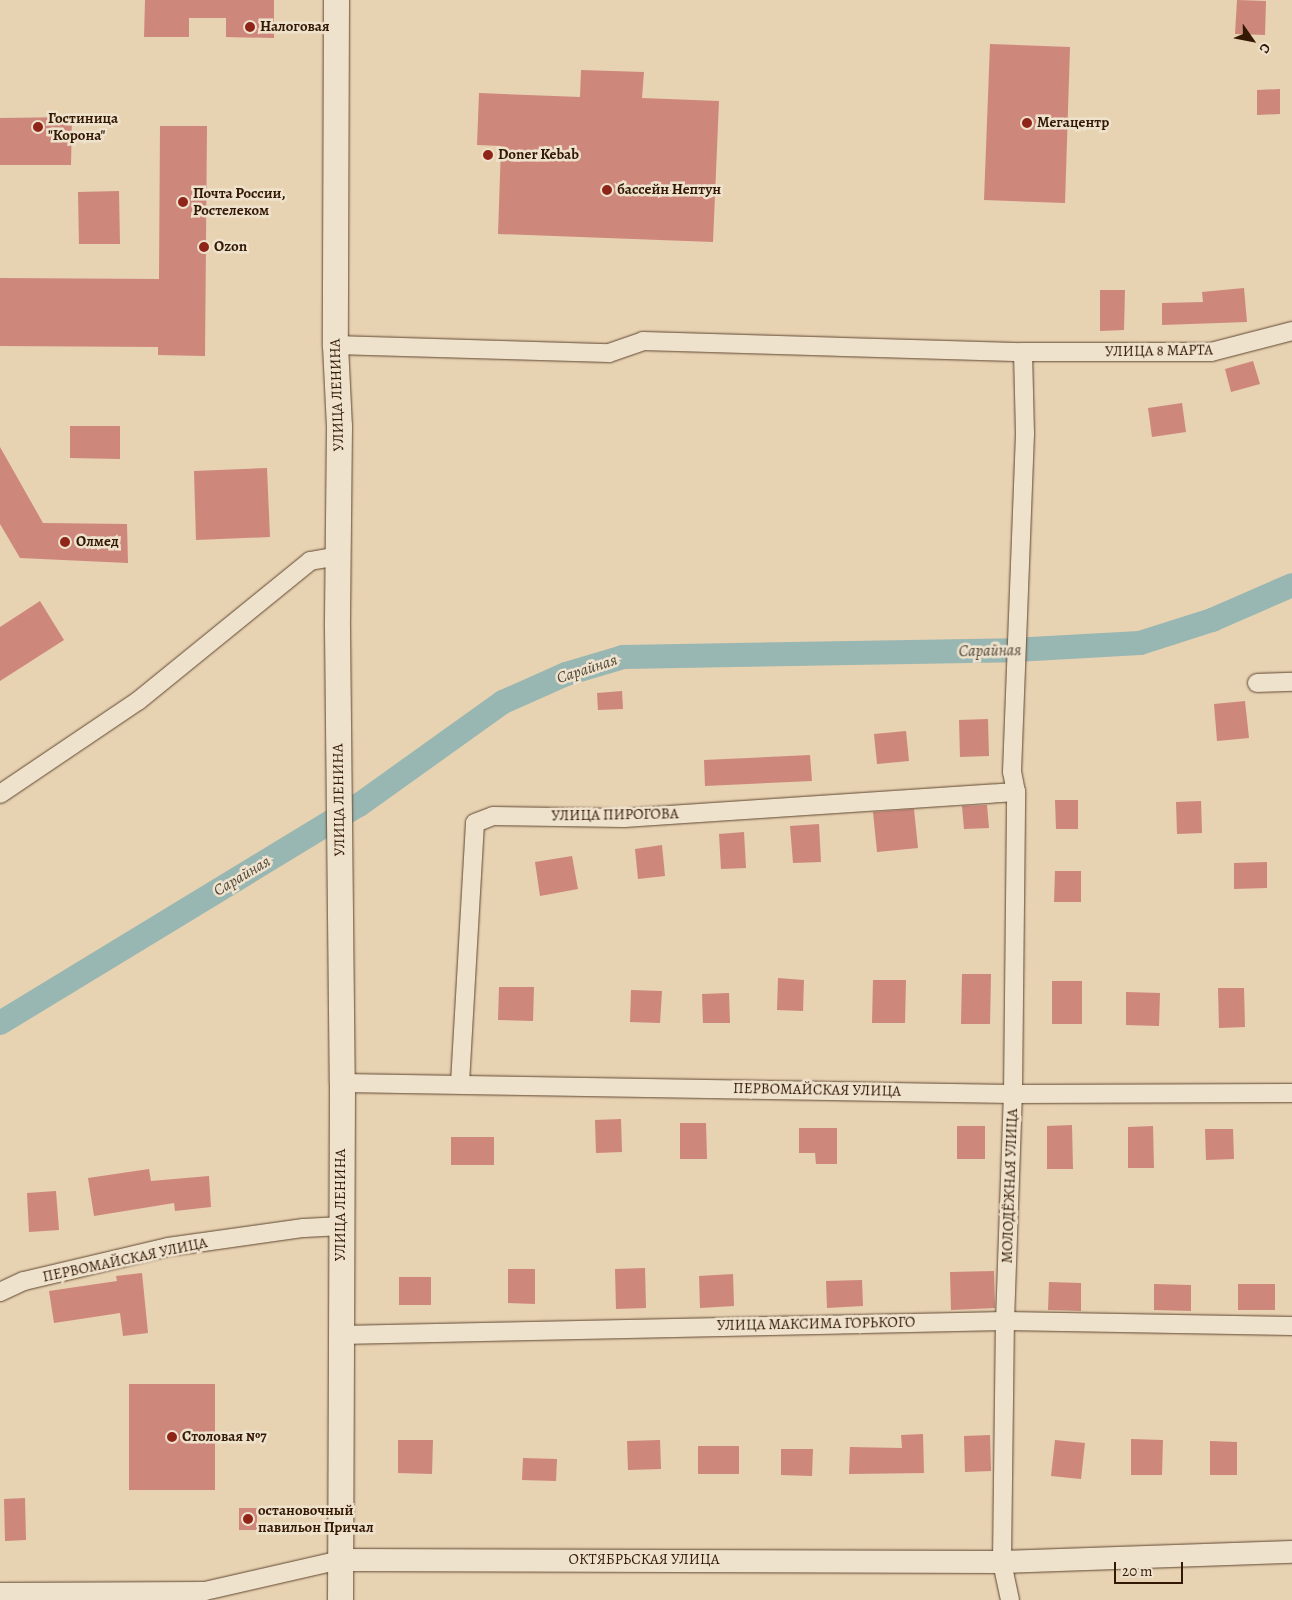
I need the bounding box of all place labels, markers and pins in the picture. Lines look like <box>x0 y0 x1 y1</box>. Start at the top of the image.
place label: Налоговая <box>260 18 330 36</box>
marker: Налоговая <box>244 21 256 33</box>
place label: Гостиница "Корона" <box>48 109 118 144</box>
place label: Мегацентр <box>1037 114 1109 132</box>
marker: Мегацентр <box>1021 117 1033 129</box>
marker: Гостиница "Корона" <box>32 121 44 133</box>
place label: Doner Kebab <box>498 146 579 164</box>
marker: Doner Kebab <box>482 149 494 161</box>
place label: бассейн Нептун <box>617 181 721 199</box>
place label: Почта России, Ростелеком <box>193 184 286 219</box>
marker: бассейн Нептун <box>601 184 613 196</box>
marker: Почта России, Ростелеком <box>177 196 189 208</box>
place label: Ozon <box>214 238 247 256</box>
marker: Ozon <box>198 241 210 253</box>
place label: Олмед <box>76 533 119 551</box>
marker: Олмед <box>58 535 72 549</box>
place label: Столовая №7 <box>182 1428 267 1446</box>
marker: Столовая №7 <box>166 1431 178 1443</box>
place label: остановочный павильон Причал <box>258 1501 374 1536</box>
marker: остановочный павильон Причал <box>242 1513 254 1525</box>

